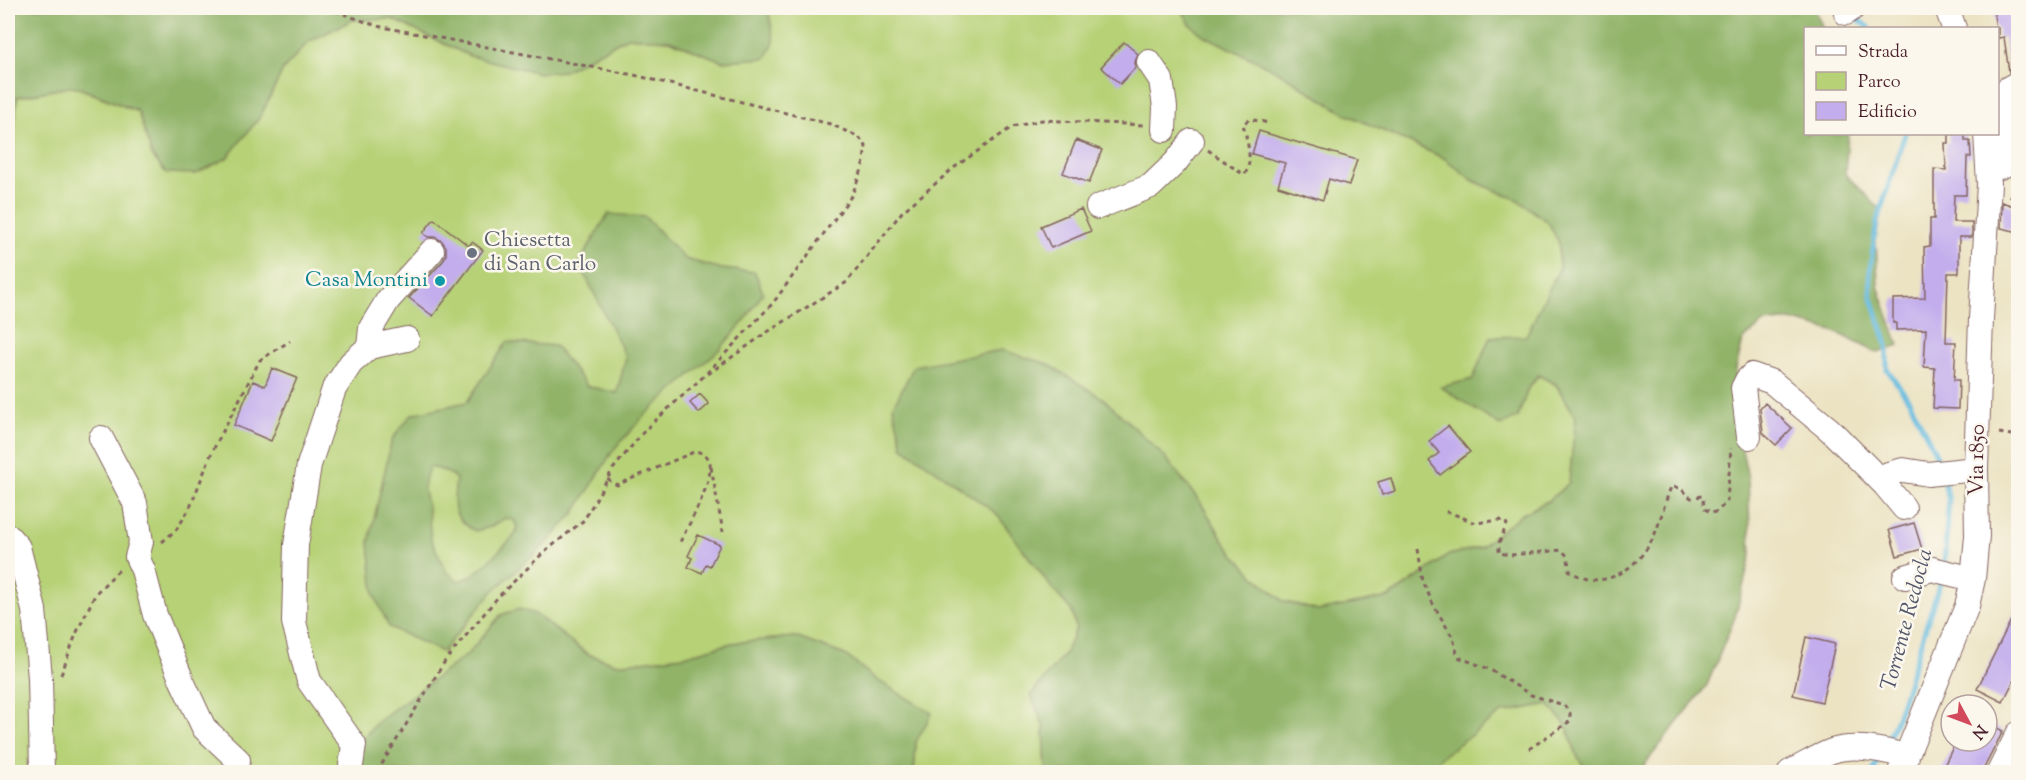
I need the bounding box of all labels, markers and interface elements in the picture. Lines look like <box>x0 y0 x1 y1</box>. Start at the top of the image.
legend <box>1804 27 1999 135</box>
text: Strada <box>1858 40 1908 66</box>
text: Parco <box>1858 70 1901 96</box>
text: Edificio <box>1858 100 1917 126</box>
place label: Chiesetta di San Carlo <box>484 226 596 280</box>
marker: Chiesetta di San Carlo <box>465 246 479 260</box>
place label: Casa Montini <box>305 266 428 296</box>
marker: Casa Montini <box>433 274 447 288</box>
street label: Via 1850 <box>1962 424 1994 496</box>
water label: Torrente Redocla <box>1874 545 1942 695</box>
north arrow <box>1939 693 1999 753</box>
text: N <box>1965 719 1991 744</box>

